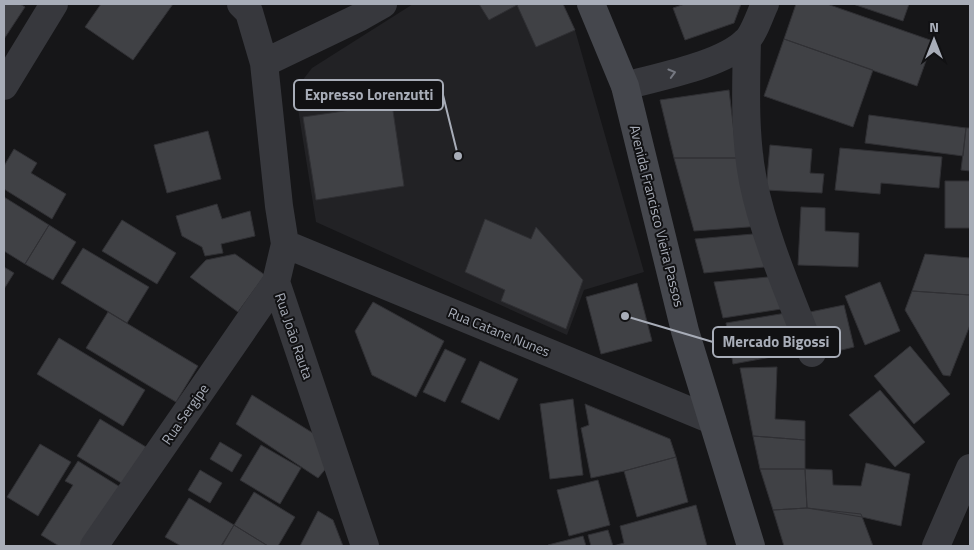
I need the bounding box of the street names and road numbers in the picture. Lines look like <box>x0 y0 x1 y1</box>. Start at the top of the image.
street label: Avenida Francisco Vieira Passos <box>625 123 690 309</box>
street label: Rua João Rauta <box>270 290 319 382</box>
street label: Rua Catane Nunes <box>445 302 553 362</box>
street label: Rua Sergipe <box>156 379 213 449</box>

